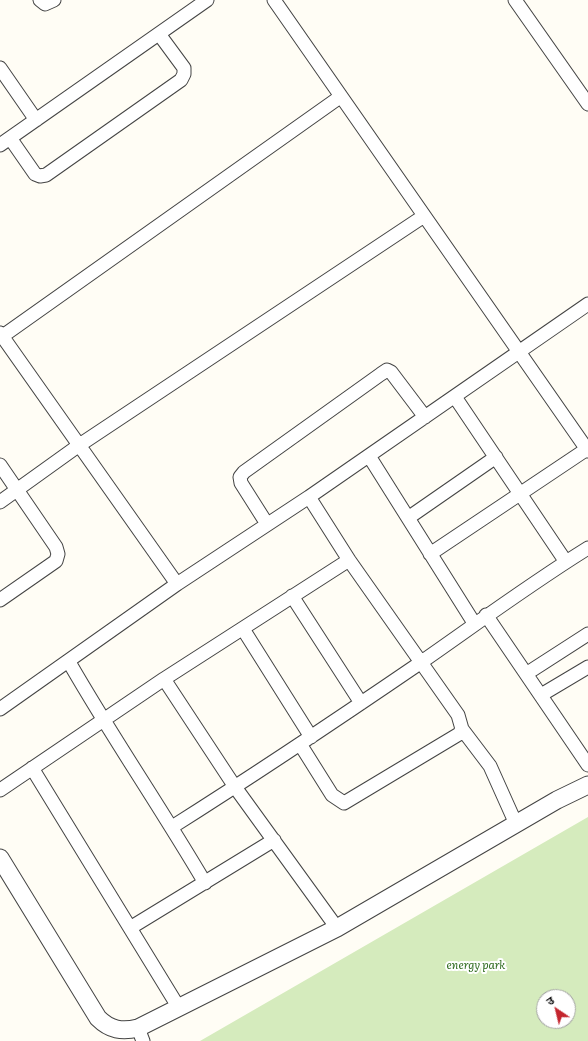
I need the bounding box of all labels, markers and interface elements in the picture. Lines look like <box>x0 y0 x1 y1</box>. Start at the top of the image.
park label: energy park <box>447 959 505 973</box>
north arrow <box>536 989 576 1029</box>
text: उ <box>542 992 557 1008</box>

